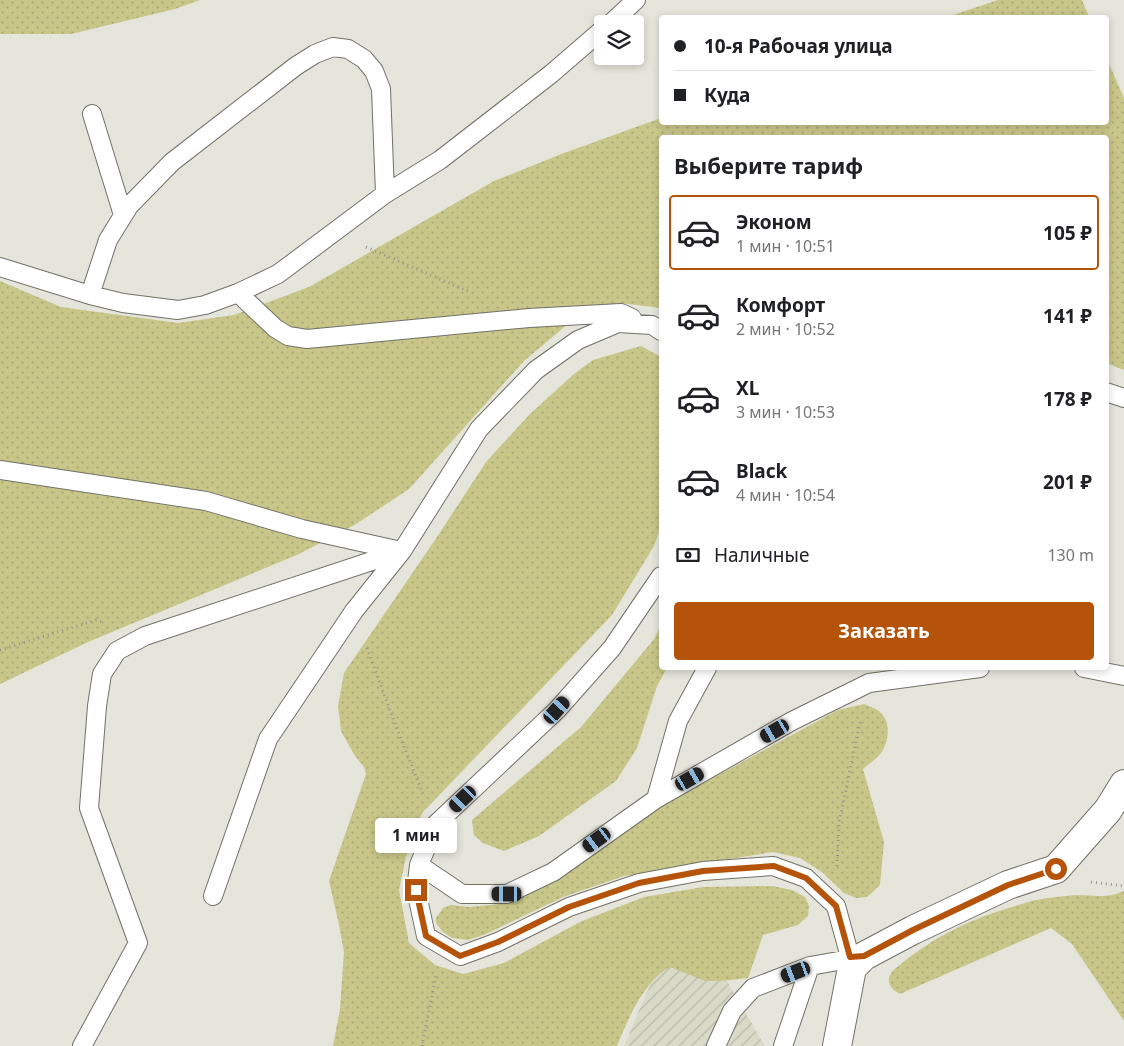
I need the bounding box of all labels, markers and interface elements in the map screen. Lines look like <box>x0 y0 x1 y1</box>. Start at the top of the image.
map controls <box>594 15 644 65</box>
button: layers <box>594 15 644 65</box>
text: 10-я Рабочая улица <box>704 33 892 59</box>
text: Куда <box>704 82 750 108</box>
text: Выберите тариф <box>674 150 863 180</box>
text: Эконом <box>736 209 812 235</box>
icon: car <box>676 210 721 255</box>
text: 105 ₽ <box>1043 220 1092 246</box>
text: 1 мин · 10:51 <box>736 235 835 257</box>
text: Комфорт <box>736 292 825 318</box>
icon: car <box>676 293 721 338</box>
text: 141 ₽ <box>1043 303 1092 329</box>
text: 2 мин · 10:52 <box>736 318 835 340</box>
text: XL <box>736 375 759 401</box>
icon: car <box>676 376 721 421</box>
text: 178 ₽ <box>1043 386 1092 412</box>
text: 3 мин · 10:53 <box>736 401 835 423</box>
text: Black <box>736 458 787 484</box>
icon: car <box>676 459 721 504</box>
text: 201 ₽ <box>1043 469 1092 495</box>
text: 4 мин · 10:54 <box>736 484 835 506</box>
icon: cash <box>674 541 702 569</box>
text: Наличные <box>714 542 809 568</box>
text: 130 m <box>1047 544 1094 566</box>
button: Заказать <box>674 602 1094 660</box>
car <box>541 694 572 726</box>
car <box>758 717 791 745</box>
car <box>673 765 706 793</box>
car <box>446 783 479 815</box>
callout: 1 мин <box>375 818 457 852</box>
text: 1 мин <box>392 824 440 846</box>
car <box>580 825 613 855</box>
route start <box>1045 858 1067 880</box>
route end <box>405 879 427 901</box>
car <box>492 887 522 902</box>
car <box>779 960 812 984</box>

